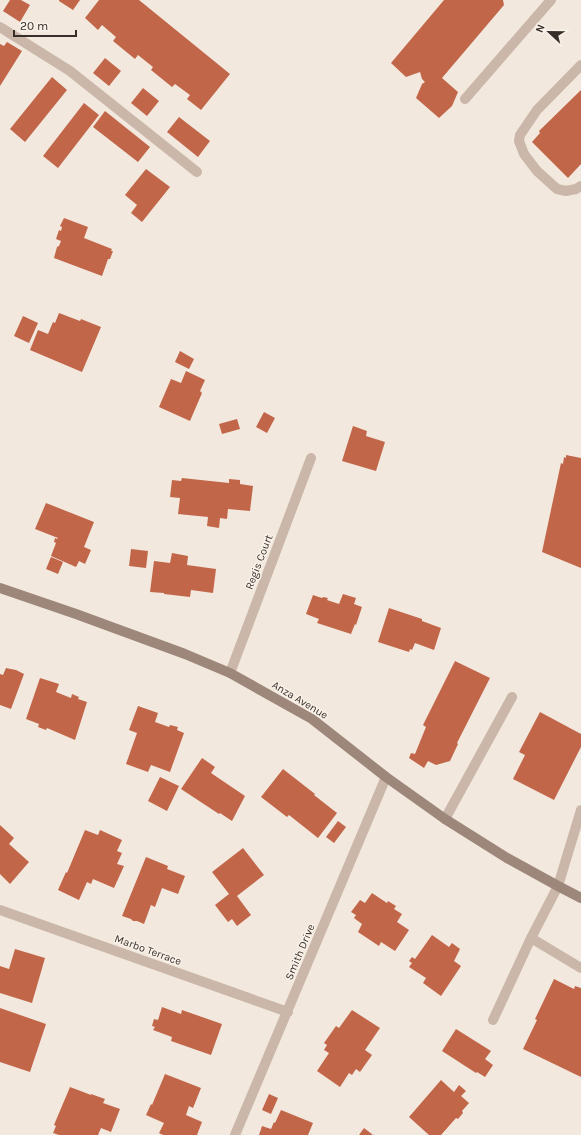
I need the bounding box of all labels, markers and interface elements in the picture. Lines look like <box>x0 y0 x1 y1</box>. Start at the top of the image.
scale bar <box>14 12 76 38</box>
north arrow <box>529 12 569 52</box>
text: 20 m <box>20 19 48 33</box>
text: N <box>533 22 548 35</box>
street label: Regis Court <box>243 533 275 591</box>
street label: Anza Avenue <box>270 678 331 722</box>
street label: Smith Drive <box>282 922 318 982</box>
street label: Marbo Terrace <box>113 932 184 968</box>

